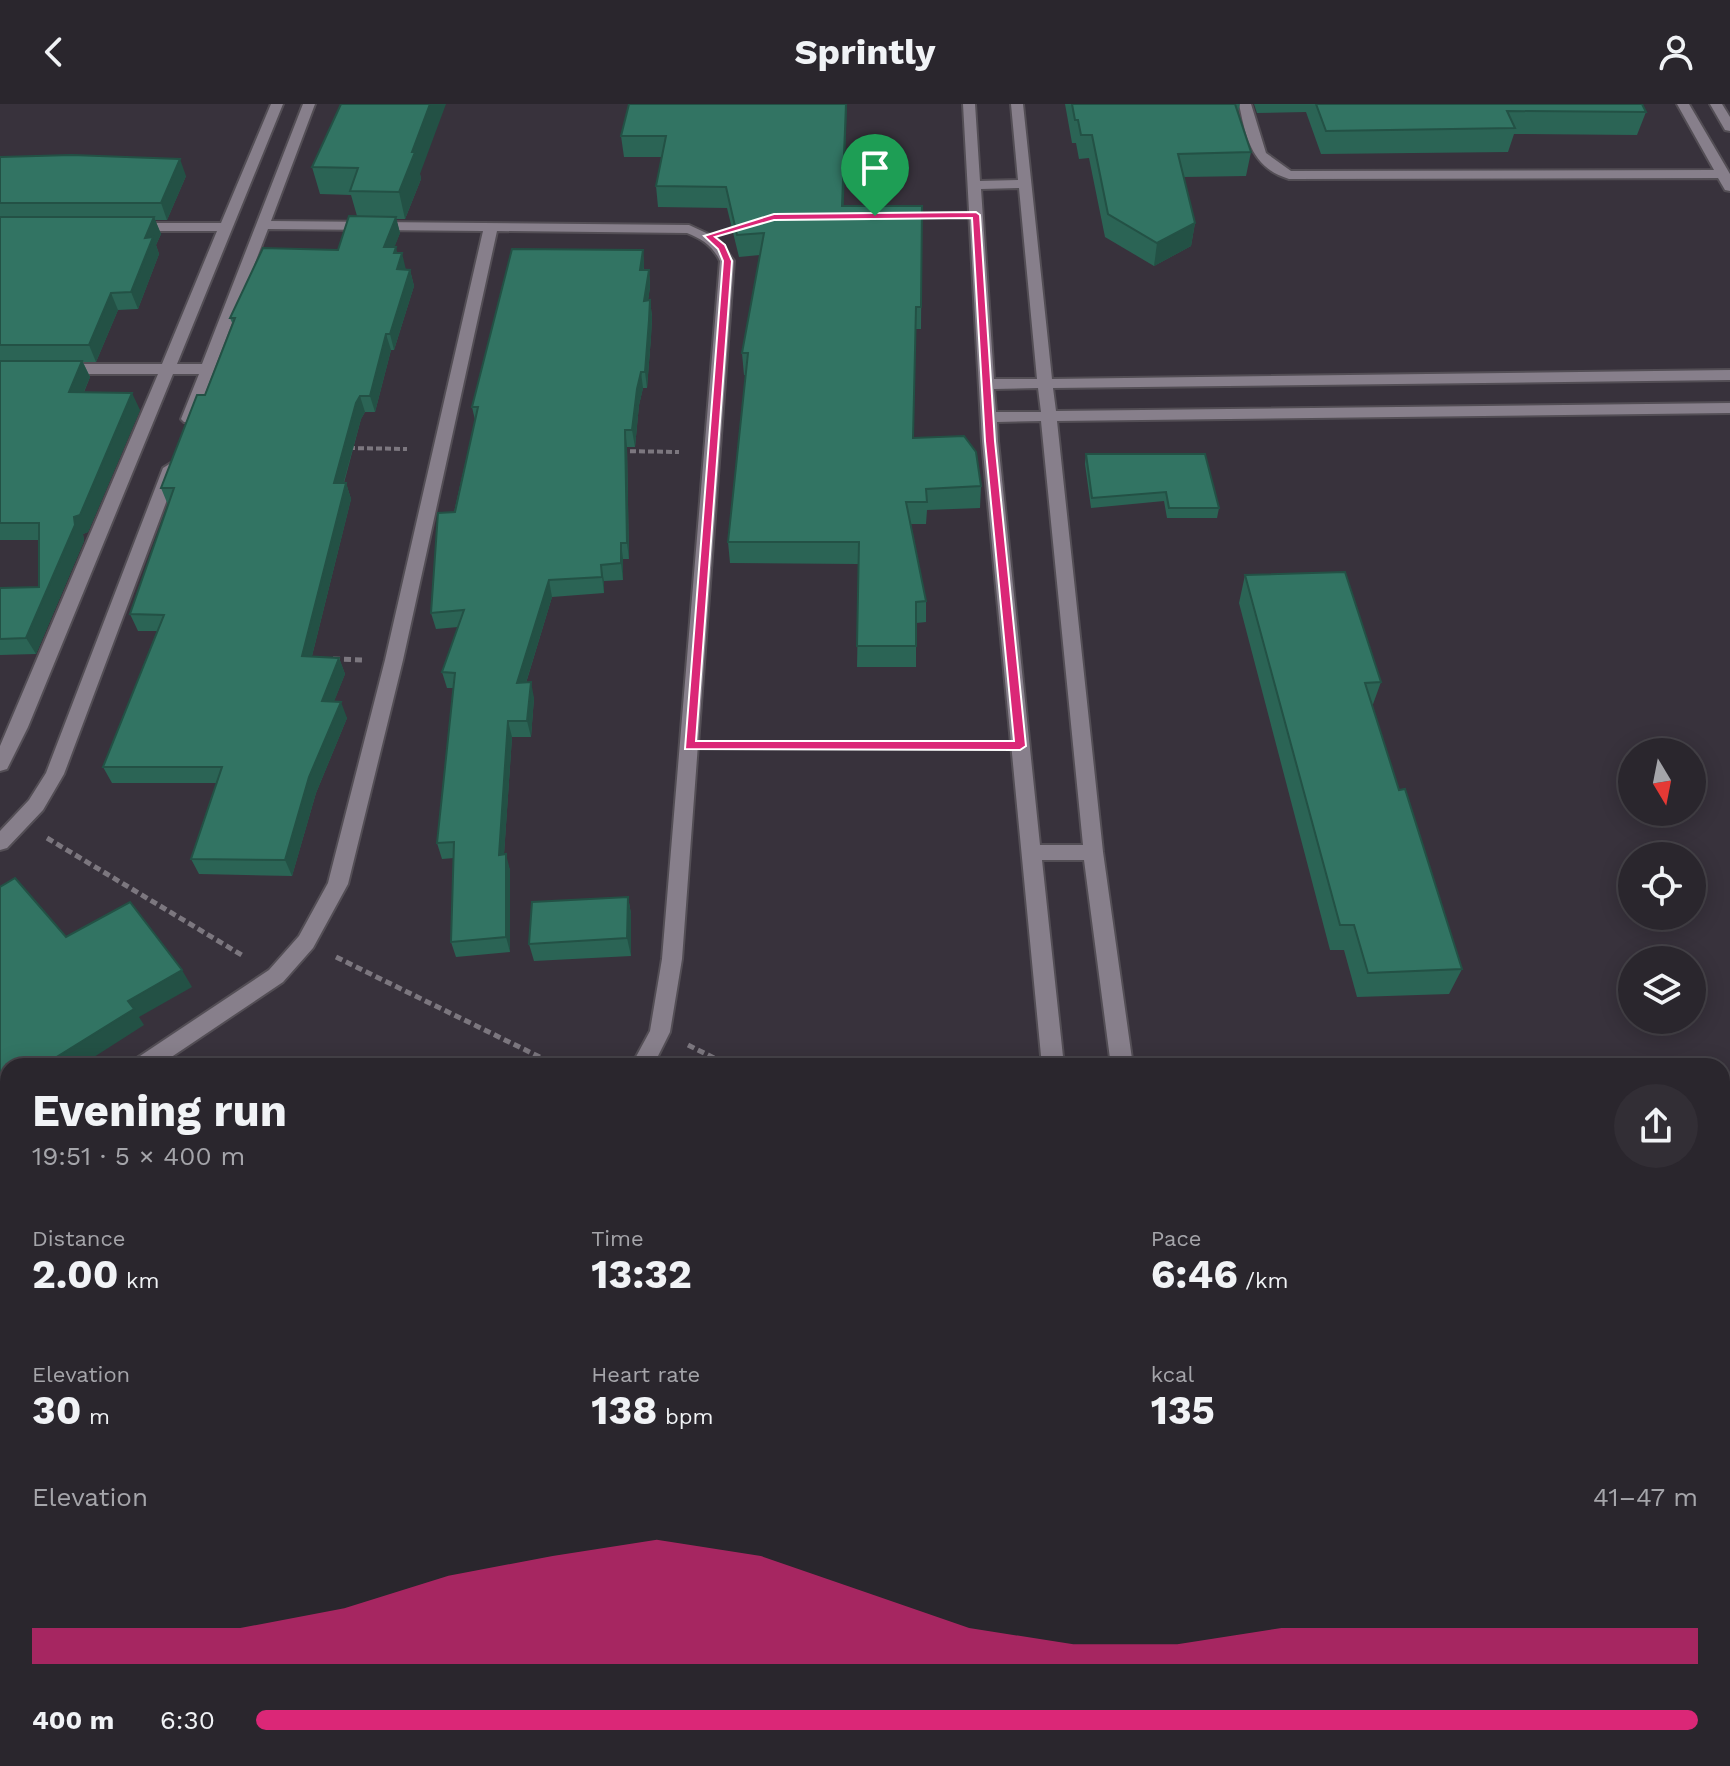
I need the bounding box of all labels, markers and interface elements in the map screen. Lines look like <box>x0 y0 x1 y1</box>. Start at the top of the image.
icon: back <box>32 30 76 74</box>
icon: person <box>1654 30 1698 74</box>
text: Sprintly <box>794 31 936 73</box>
pin <box>841 134 909 216</box>
icon: arrive <box>853 146 897 190</box>
north arrow <box>1618 738 1706 826</box>
map controls <box>1618 738 1706 1034</box>
button: locate <box>1618 842 1706 930</box>
button: layers <box>1618 946 1706 1034</box>
button: share <box>1614 1084 1698 1168</box>
text: Evening run <box>32 1085 287 1137</box>
text: 19:51 · 5 × 400 m <box>32 1141 245 1171</box>
text: Distance <box>32 1226 126 1251</box>
text: Time <box>591 1226 644 1251</box>
text: Pace <box>1151 1226 1202 1251</box>
text: 2.00 <box>32 1251 119 1298</box>
text: 13:32 <box>591 1251 692 1298</box>
text: 6:46 <box>1151 1251 1238 1298</box>
text: km <box>119 1268 160 1293</box>
text: /km <box>1238 1268 1288 1293</box>
text: Elevation <box>32 1362 130 1387</box>
text: Heart rate <box>591 1362 700 1387</box>
text: kcal <box>1151 1362 1194 1387</box>
text: 30 <box>32 1387 81 1434</box>
text: 138 <box>591 1387 657 1434</box>
text: 135 <box>1151 1387 1215 1434</box>
text: m <box>81 1404 110 1429</box>
text: bpm <box>657 1404 713 1429</box>
text: Elevation <box>32 1482 148 1512</box>
text: 41–47 m <box>1593 1482 1698 1512</box>
text: 400 m <box>32 1705 114 1735</box>
text: 6:30 <box>160 1705 215 1735</box>

